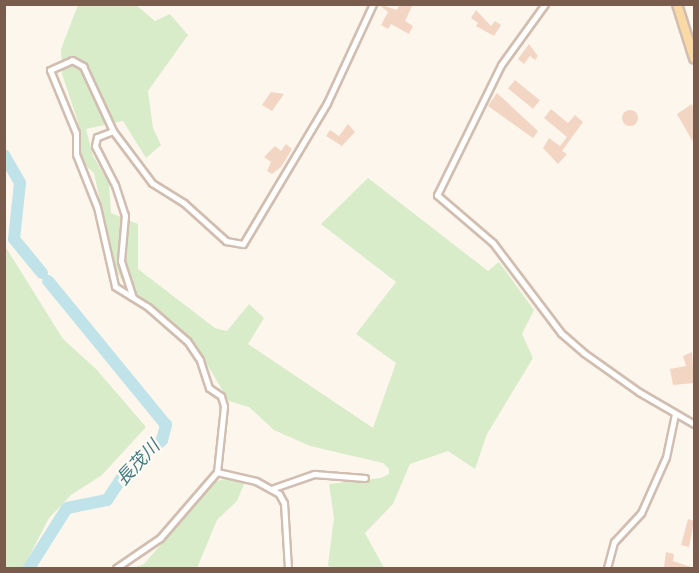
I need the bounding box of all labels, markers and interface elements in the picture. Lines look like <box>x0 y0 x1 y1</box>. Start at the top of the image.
water label: 長茂川 <box>112 436 164 490</box>

